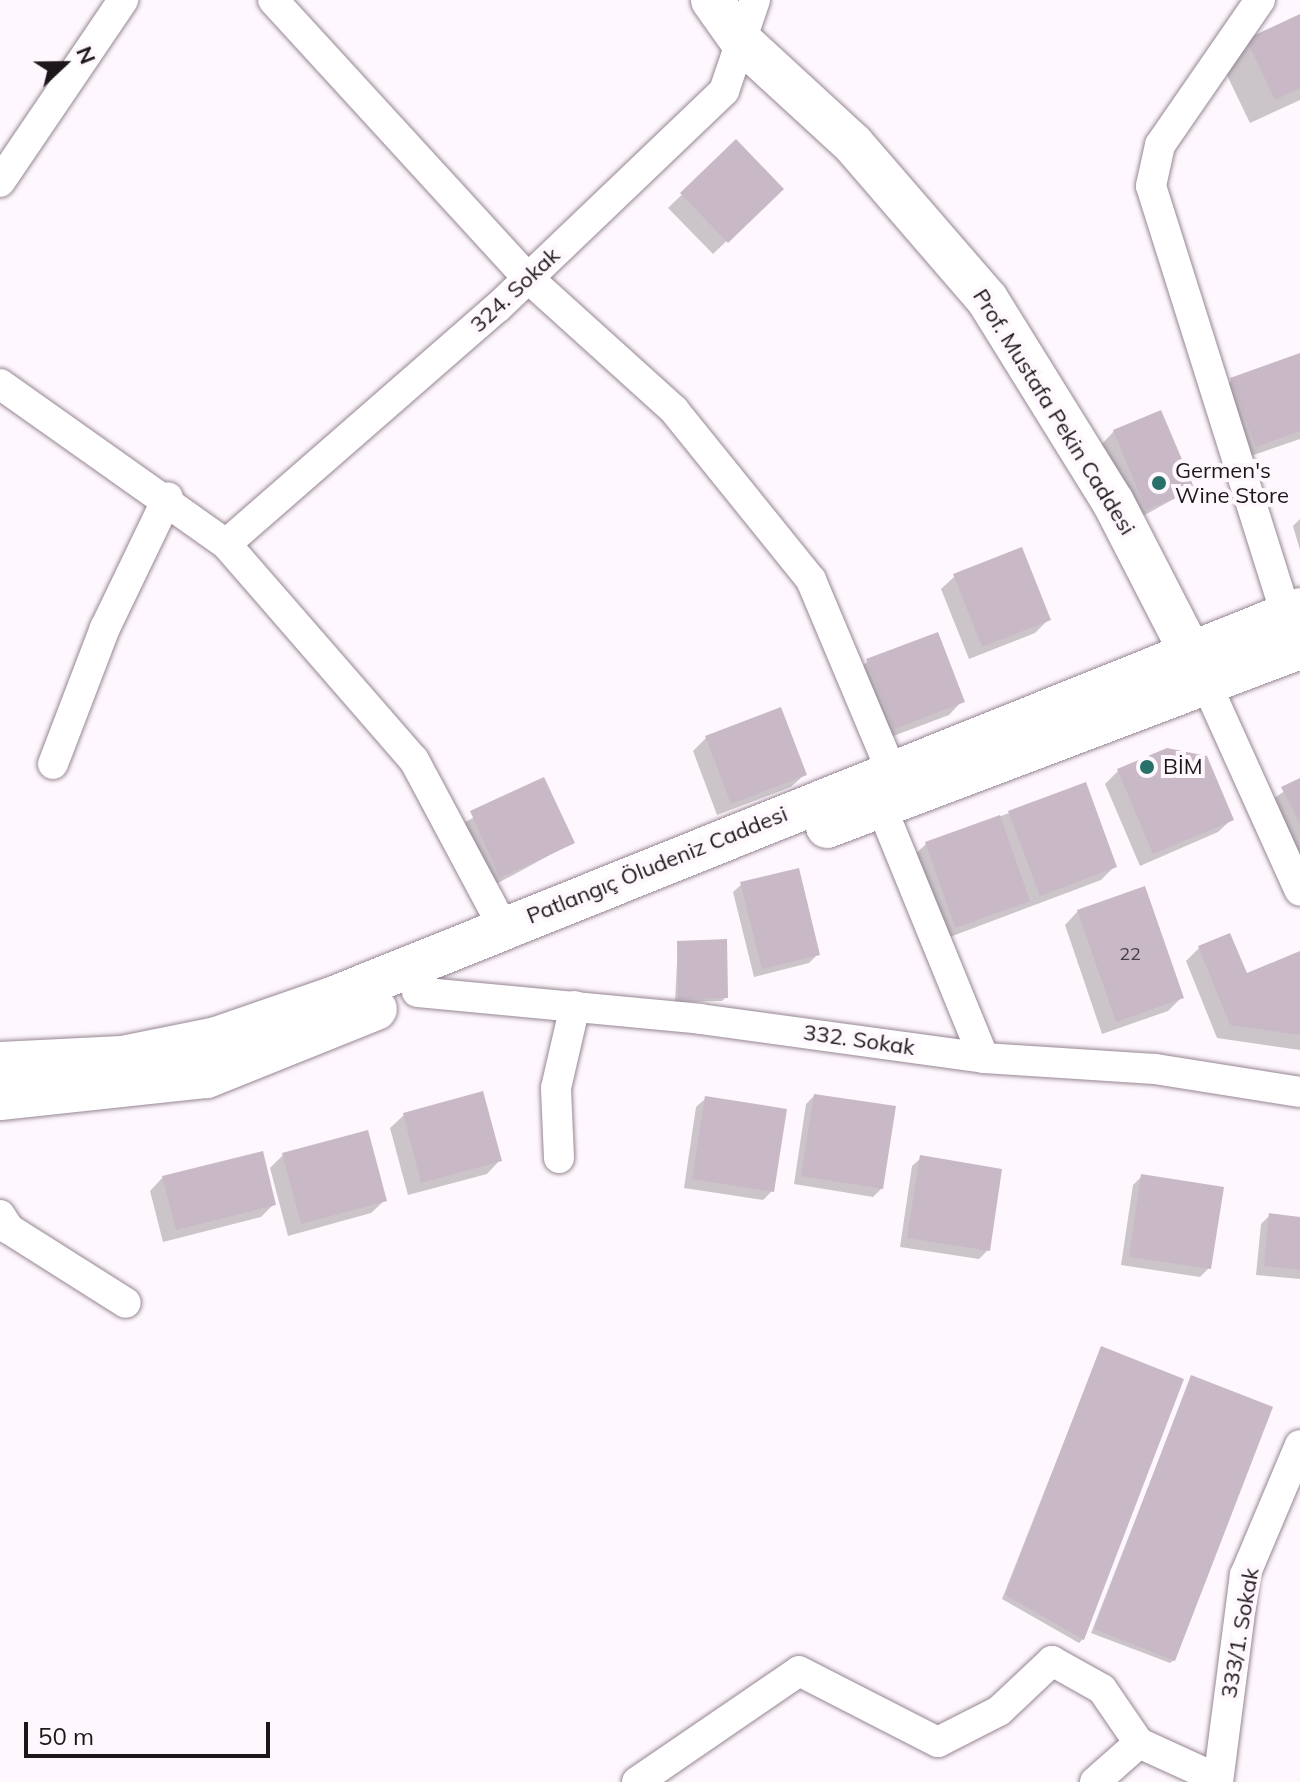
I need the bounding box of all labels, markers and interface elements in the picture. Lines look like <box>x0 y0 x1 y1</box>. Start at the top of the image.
north arrow <box>24 24 104 104</box>
text: N <box>70 42 102 68</box>
street label: 324. Sokak <box>465 242 565 338</box>
street label: Prof. Mustafa Pekin Caddesi <box>967 284 1141 540</box>
place label: Germen's Wine Store <box>1175 457 1289 508</box>
marker: Germen's Wine Store <box>1150 474 1168 492</box>
place label: BİM <box>1163 754 1203 780</box>
marker: BİM <box>1138 758 1156 776</box>
street label: Patlangıç Öludeniz Caddesi <box>523 801 791 929</box>
house number: 22 <box>1119 943 1141 965</box>
street label: 332. Sokak <box>802 1019 916 1061</box>
street label: 333/1. Sokak <box>1216 1566 1264 1700</box>
scale bar <box>28 1706 274 1756</box>
text: 50 m <box>38 1721 94 1751</box>

